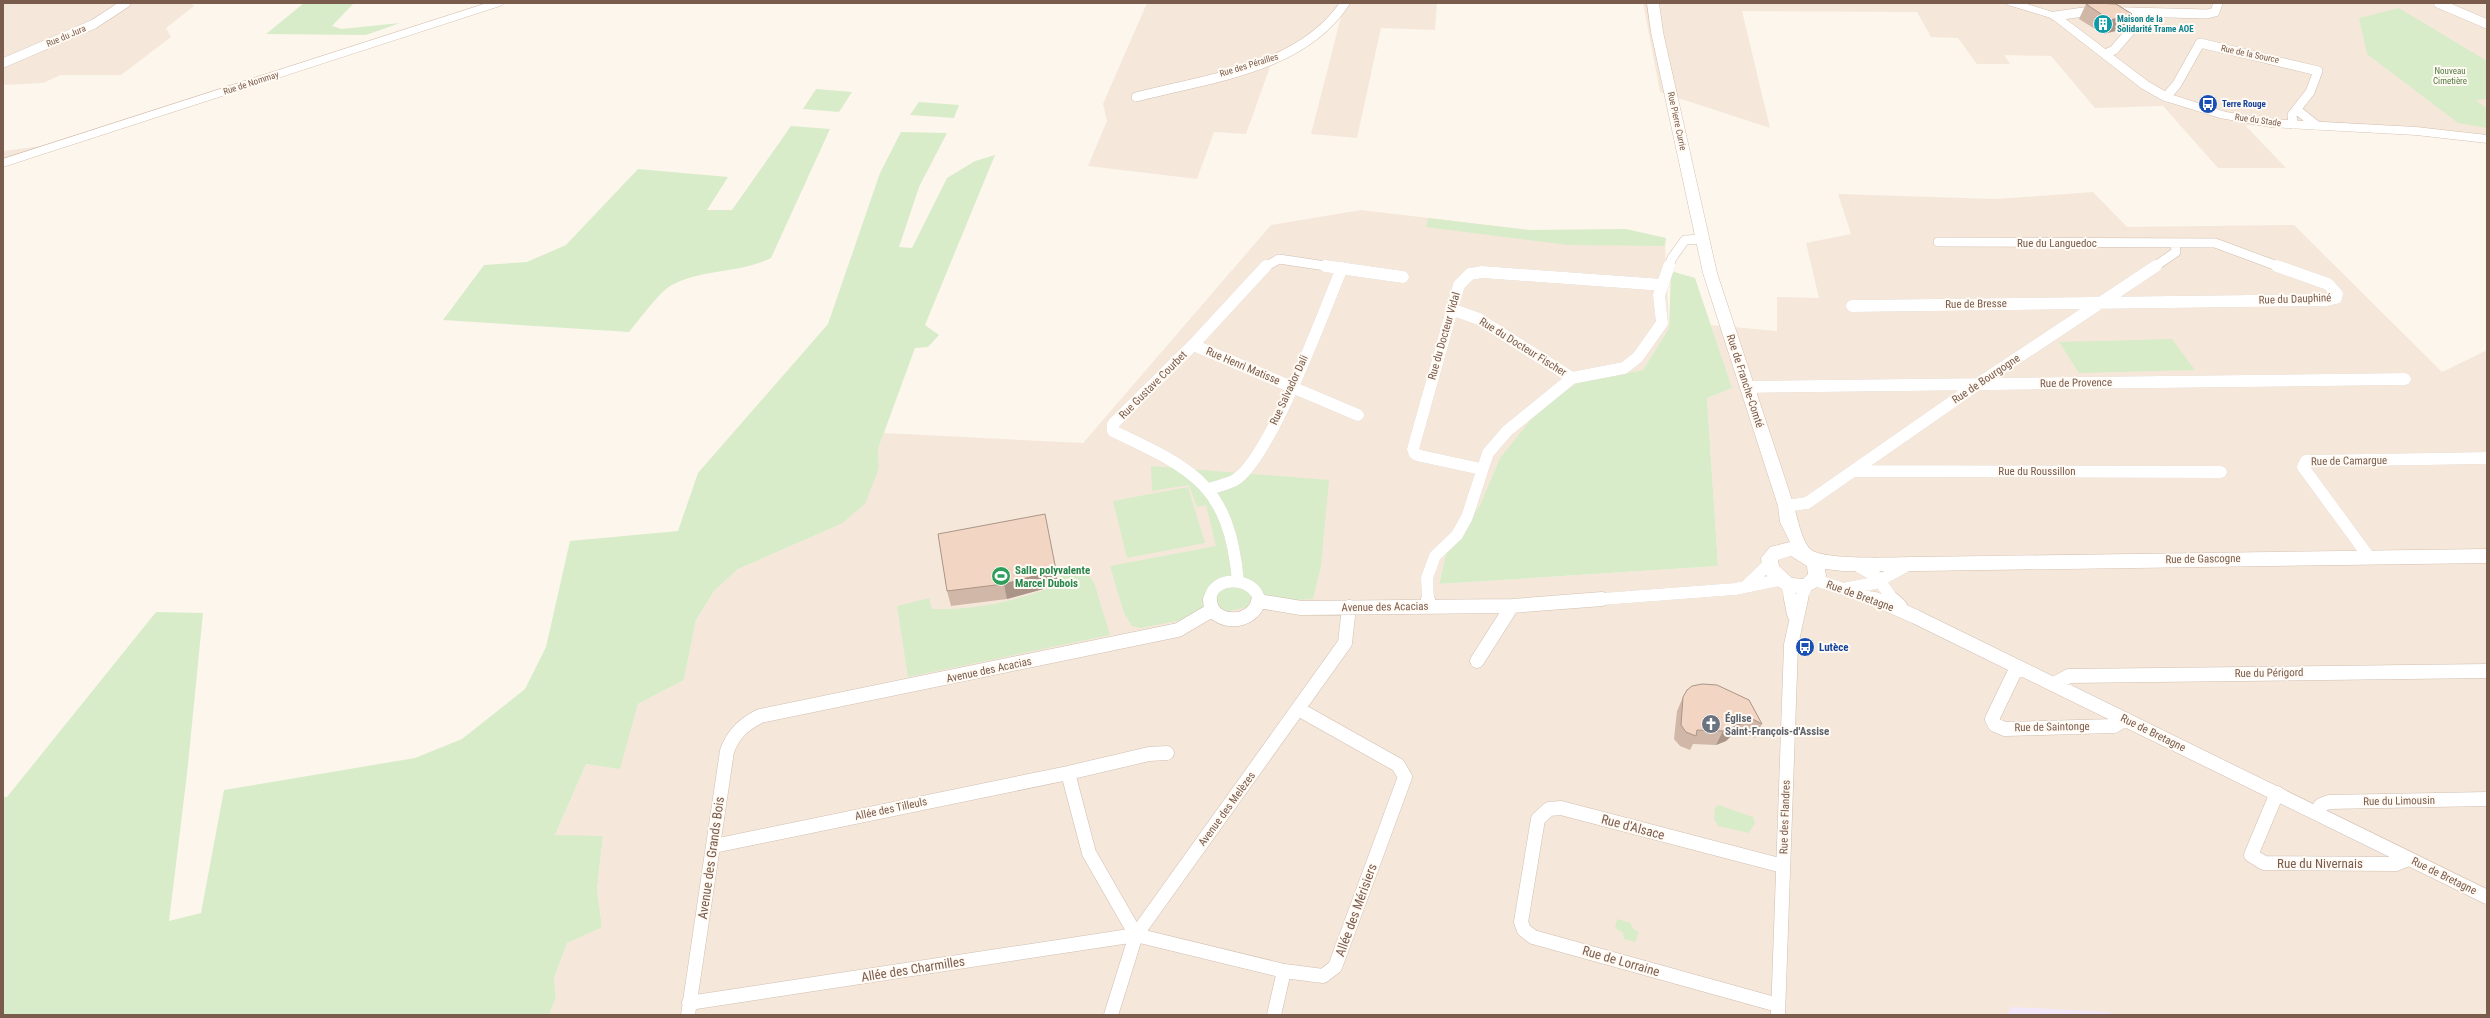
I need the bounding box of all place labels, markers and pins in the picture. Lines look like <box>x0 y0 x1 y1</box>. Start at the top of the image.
building icon: Maison de la Solidarité Trame AOE <box>2092 13 2114 35</box>
place label: Maison de la Solidarité Trame AOE <box>2117 14 2194 34</box>
bus stop icon: Terre Rouge <box>2197 93 2219 115</box>
place label: Terre Rouge <box>2222 99 2266 109</box>
place label: Salle polyvalente Marcel Dubois <box>1015 564 1090 590</box>
sports icon: Salle polyvalente Marcel Dubois <box>990 565 1012 587</box>
bus stop icon: Lutèce <box>1794 636 1816 658</box>
place label: Lutèce <box>1819 641 1849 654</box>
place label: Église Saint-François-d'Assise <box>1725 712 1829 738</box>
church icon: Église Saint-François-d'Assise <box>1700 713 1722 735</box>

